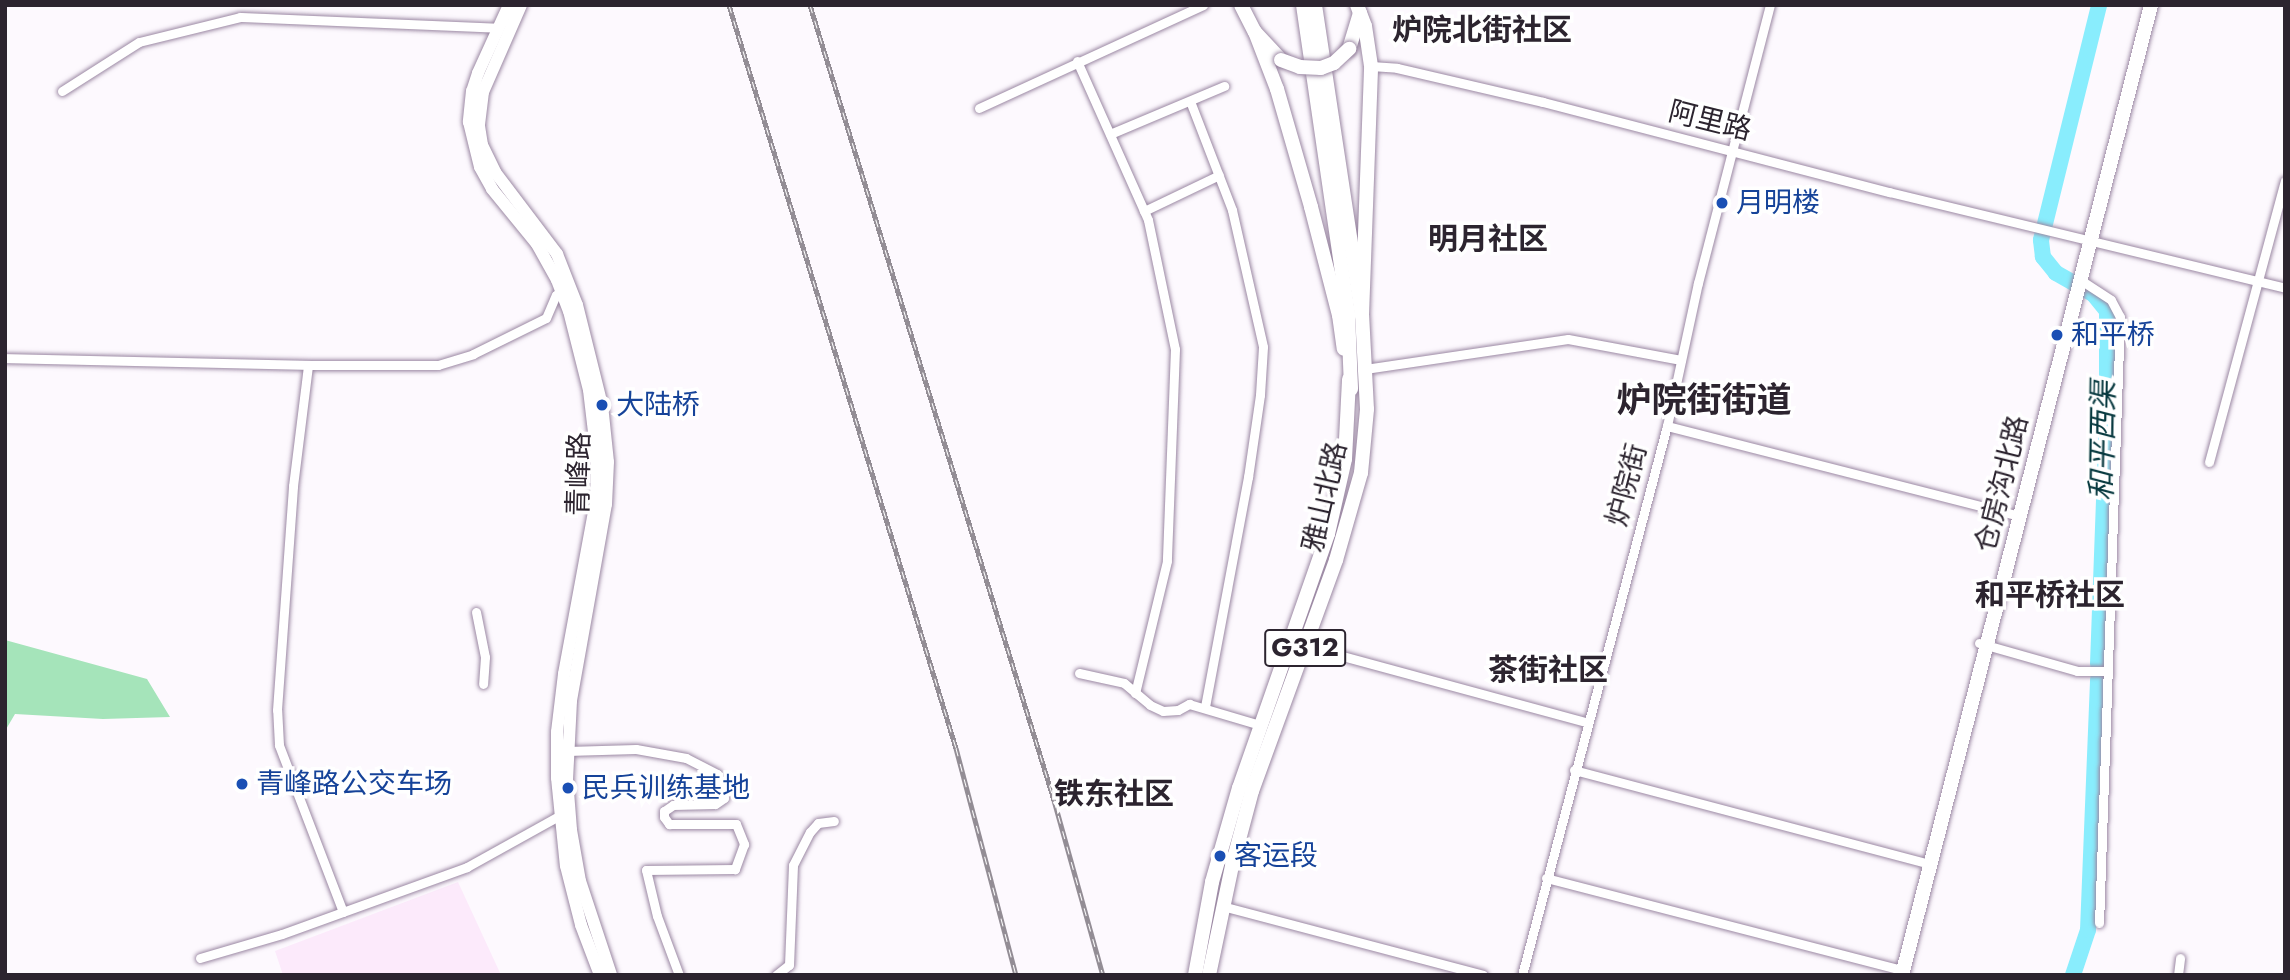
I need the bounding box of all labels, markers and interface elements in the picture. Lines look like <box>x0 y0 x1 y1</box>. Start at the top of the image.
district label: 炉院北街社区 <box>1392 12 1572 48</box>
street label: 阿里路 <box>1665 95 1755 147</box>
place label: 月明楼 <box>1736 186 1820 220</box>
marker: 月明楼 <box>1714 195 1730 211</box>
district label: 明月社区 <box>1428 221 1548 257</box>
place label: 和平桥 <box>2071 318 2155 352</box>
marker: 和平桥 <box>2049 327 2065 343</box>
district label: 炉院街街道 <box>1617 379 1791 421</box>
water label: 和平西渠 <box>2084 381 2122 501</box>
place label: 大陆桥 <box>616 388 700 422</box>
marker: 大陆桥 <box>594 397 610 413</box>
street label: 仓房沟北路 <box>1969 412 2035 556</box>
street label: 青峰路 <box>561 432 597 516</box>
street label: 雅山北路 <box>1296 439 1354 555</box>
street label: 炉院街 <box>1600 440 1654 530</box>
district label: 和平桥社区 <box>1975 577 2125 613</box>
road number: G312 <box>1263 626 1347 670</box>
district label: 茶街社区 <box>1488 652 1608 688</box>
place label: 青峰路公交车场 <box>256 767 452 801</box>
place label: 民兵训练基地 <box>582 771 750 805</box>
marker: 青峰路公交车场 <box>234 776 250 792</box>
district label: 铁东社区 <box>1054 776 1174 812</box>
marker: 民兵训练基地 <box>560 780 576 796</box>
place label: 客运段 <box>1234 839 1318 873</box>
marker: 客运段 <box>1212 848 1228 864</box>

